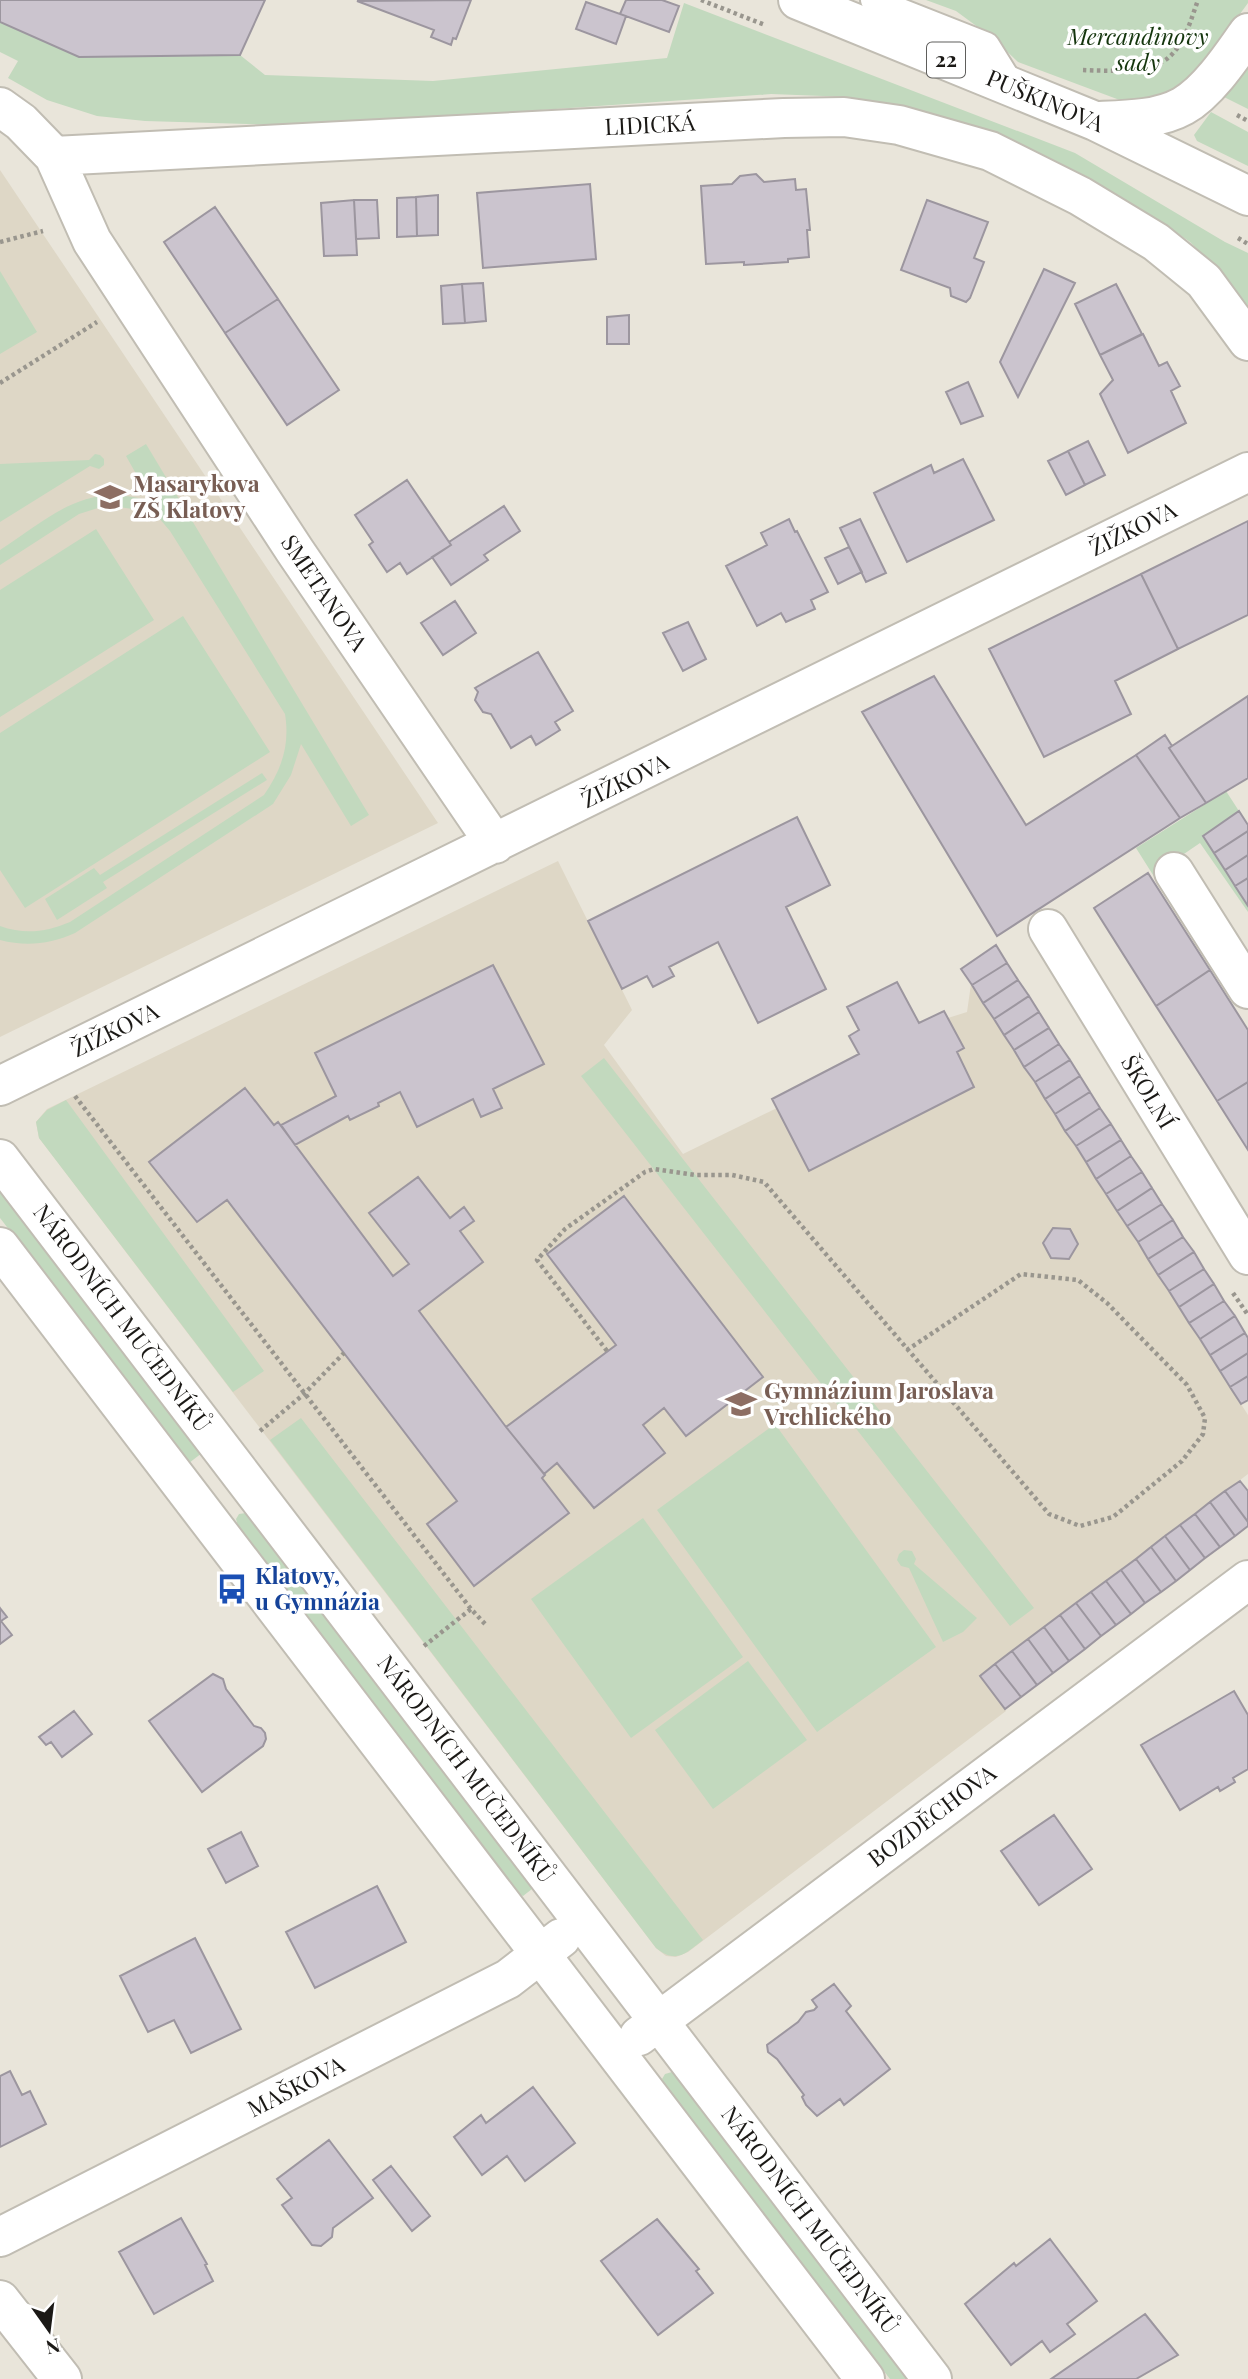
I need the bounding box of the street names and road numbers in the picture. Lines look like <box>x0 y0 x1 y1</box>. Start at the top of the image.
road number: 22 <box>927 42 965 78</box>
street label: PUŠKINOVA <box>982 61 1110 138</box>
street label: LIDICKÁ <box>604 106 697 141</box>
street label: ŽIŽKOVA <box>1084 493 1182 562</box>
street label: SMETANOVA <box>275 528 376 657</box>
street label: ŽIŽKOVA <box>576 745 674 814</box>
street label: ŽIŽKOVA <box>66 994 164 1063</box>
street label: ŠKOLNÍ <box>1115 1049 1183 1134</box>
street label: NÁRODNÍCH MUČEDNÍKŮ <box>27 1197 219 1438</box>
street label: NÁRODNÍCH MUČEDNÍKŮ <box>371 1648 563 1889</box>
street label: BOZDĚCHOVA <box>861 1756 1002 1873</box>
street label: MAŠKOVA <box>241 2048 350 2123</box>
street label: NÁRODNÍCH MUČEDNÍKŮ <box>715 2099 907 2340</box>

